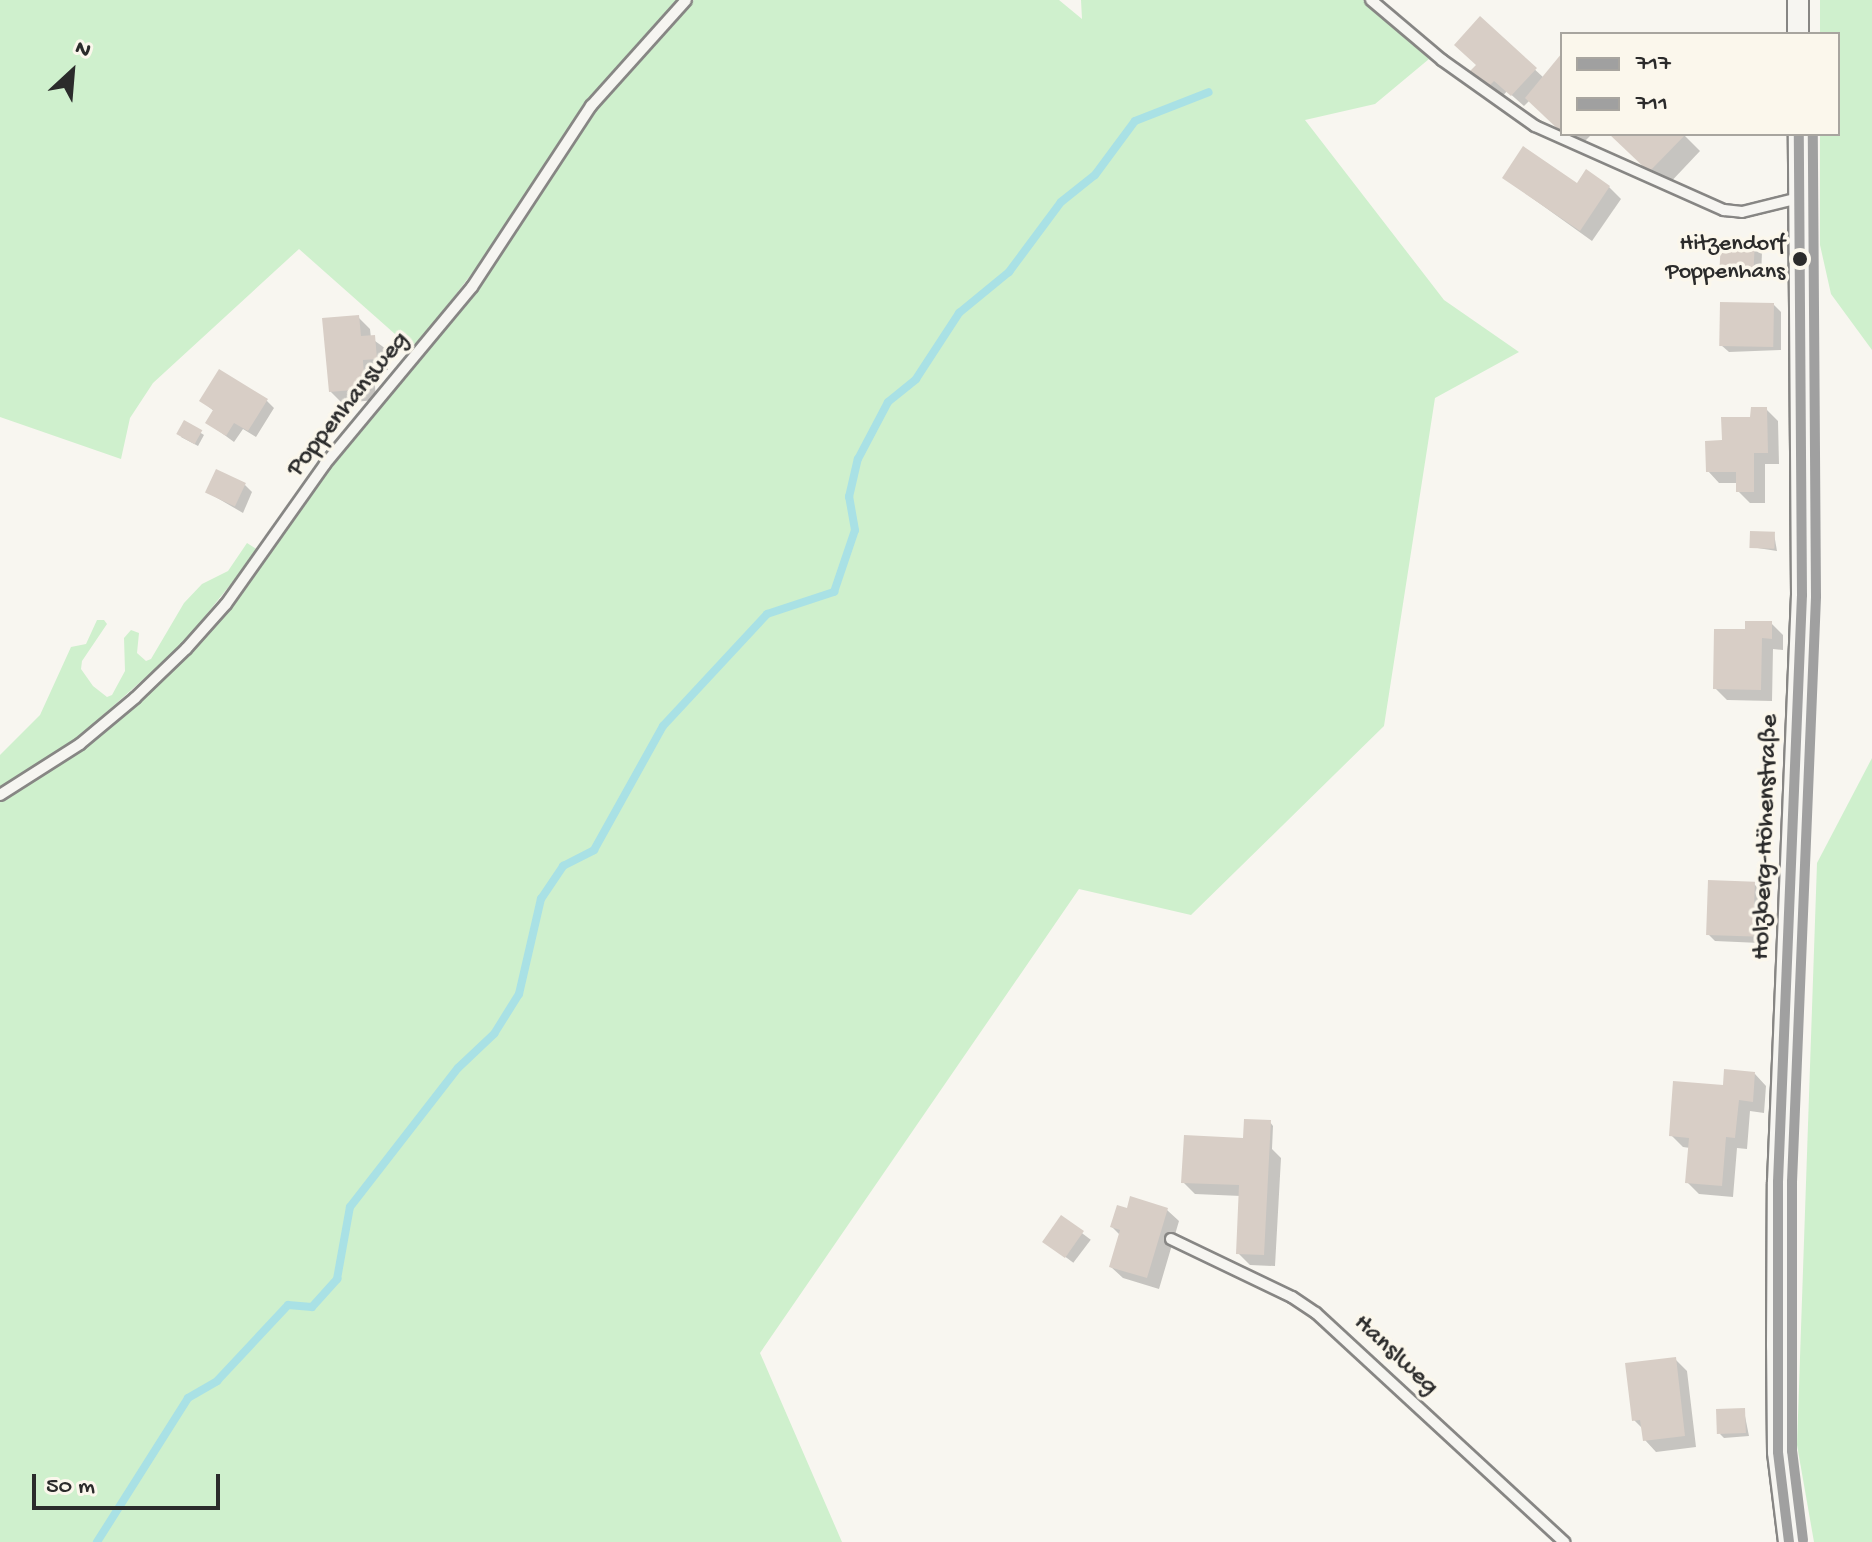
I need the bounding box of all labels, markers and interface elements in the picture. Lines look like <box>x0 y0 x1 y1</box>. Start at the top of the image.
north arrow <box>32 32 112 112</box>
legend <box>1560 32 1840 136</box>
text: N <box>70 36 95 65</box>
text: 717 <box>1636 50 1671 79</box>
text: 711 <box>1636 90 1668 119</box>
place label: Hitzendorf Poppenhans <box>1665 231 1785 287</box>
marker: Hitzendorf Poppenhans <box>1792 251 1808 267</box>
street label: Poppenhansweg <box>281 326 417 484</box>
street label: Holzberg-Höhenstraße <box>1747 714 1787 960</box>
street label: Hanslweg <box>1346 1309 1444 1403</box>
scale bar <box>36 1458 224 1508</box>
text: 50 m <box>46 1473 95 1502</box>

